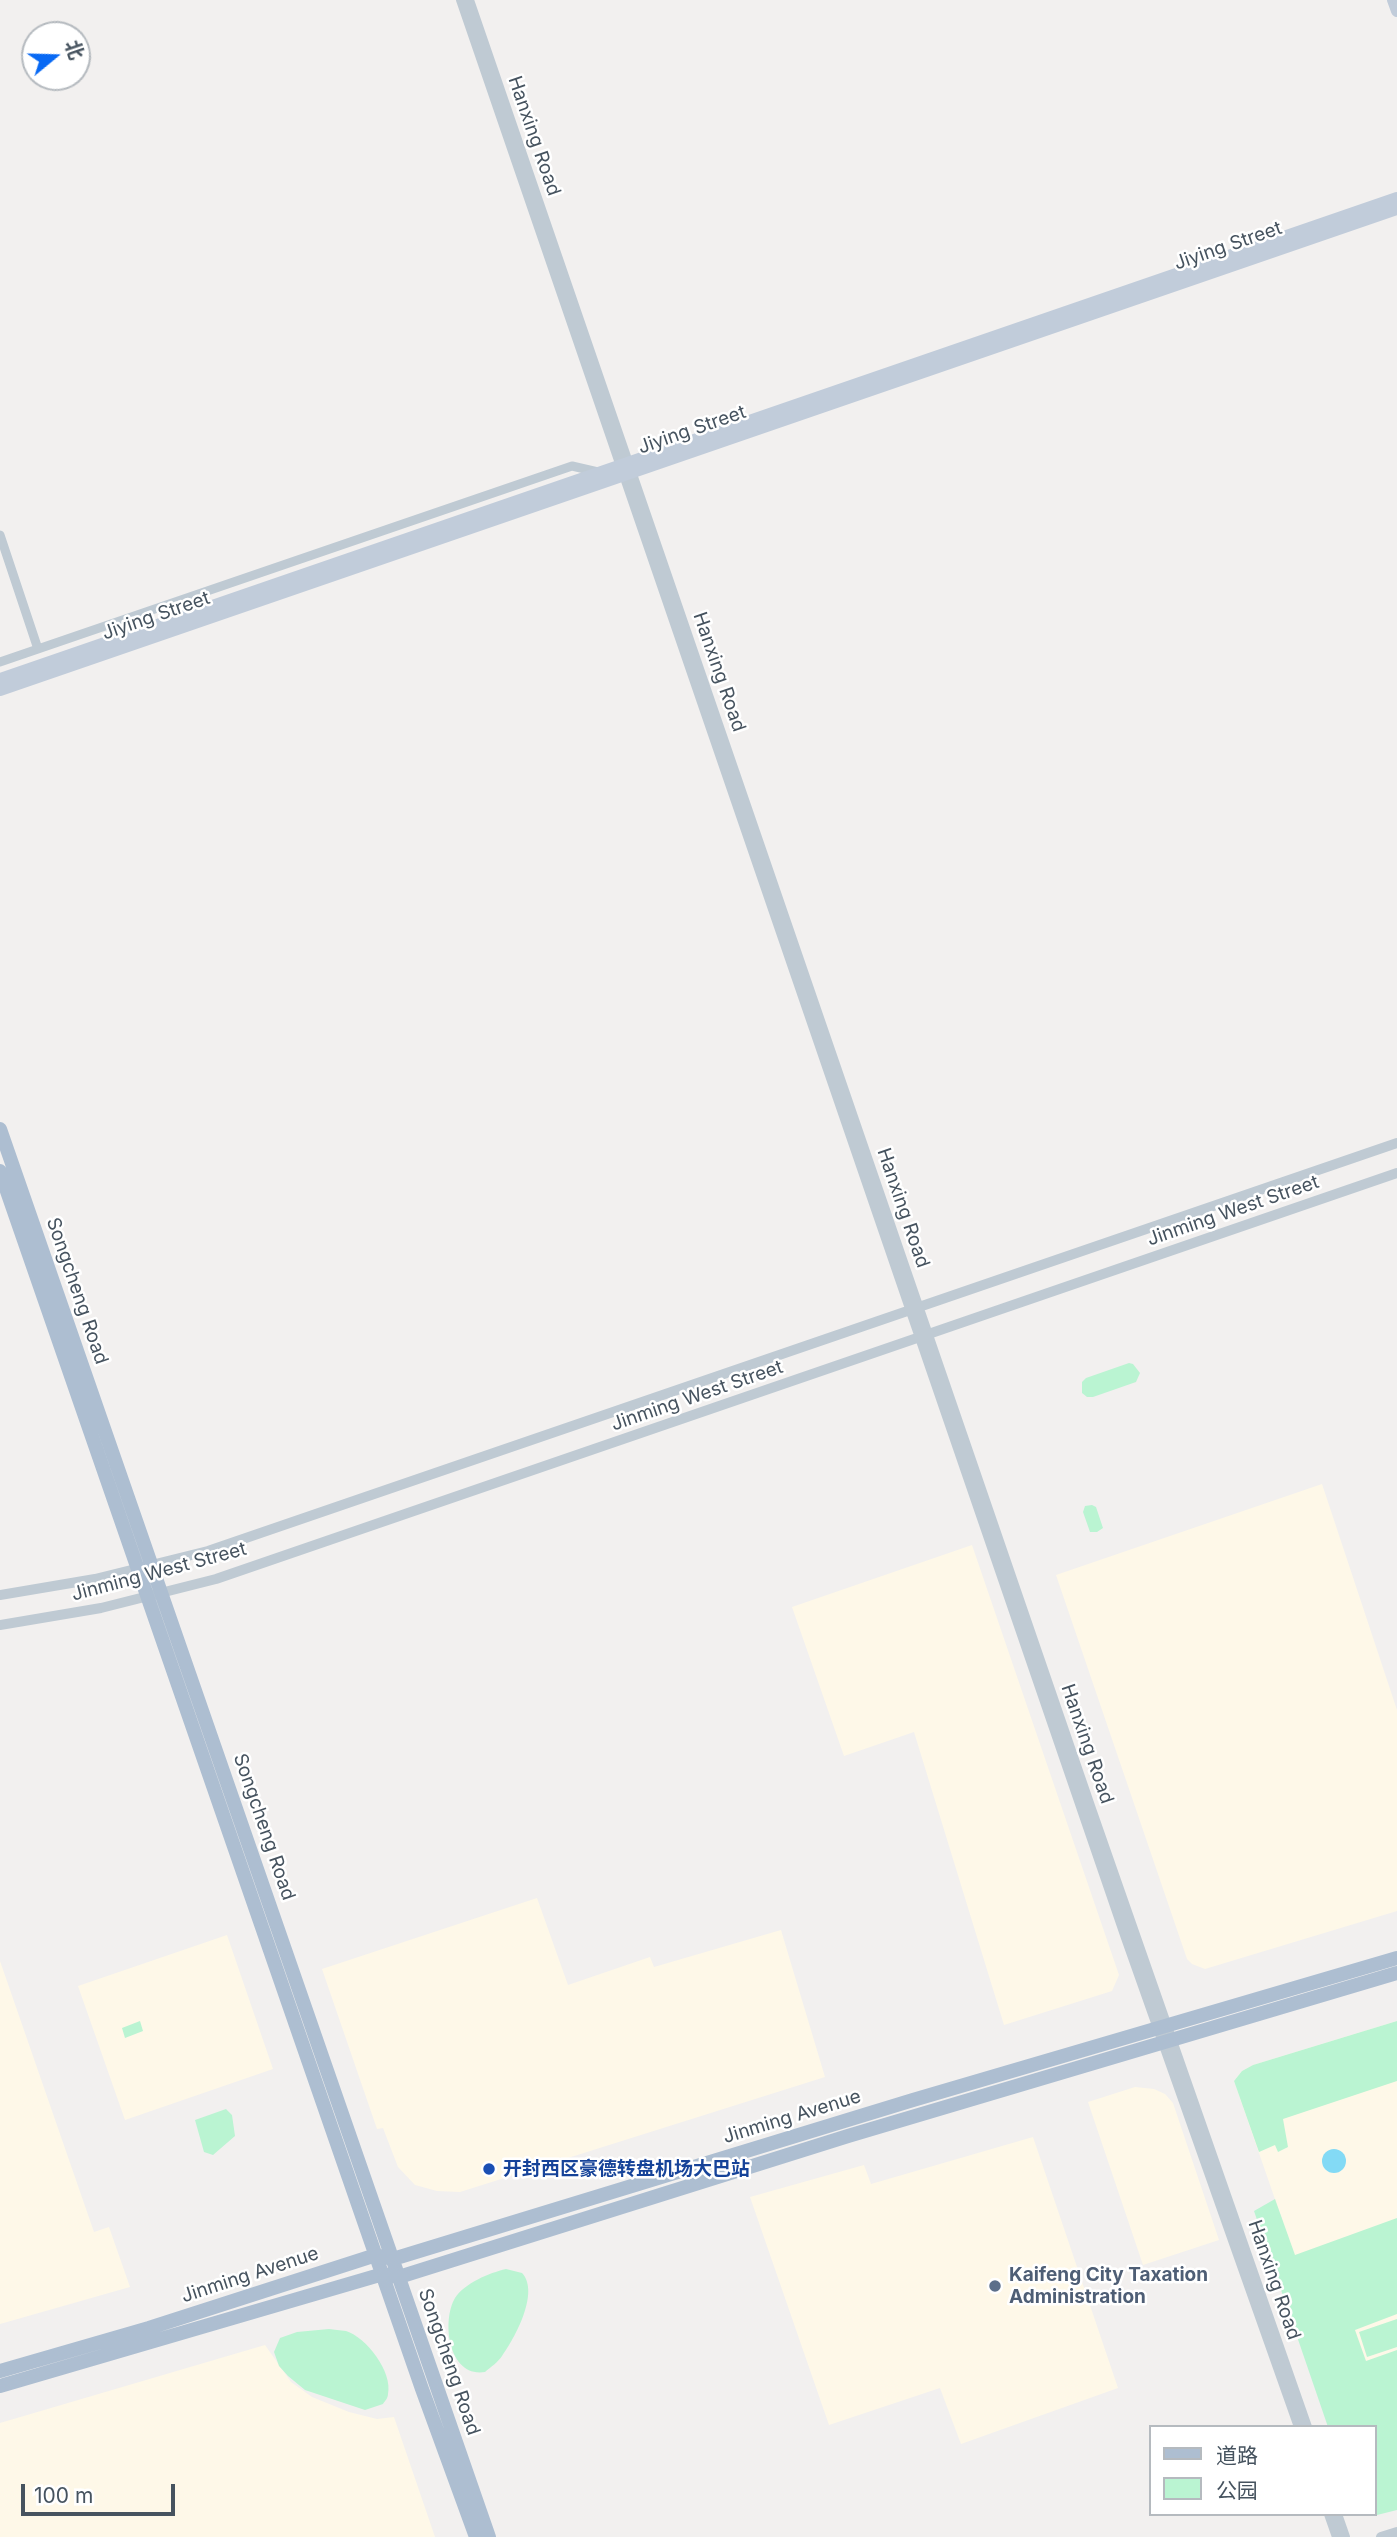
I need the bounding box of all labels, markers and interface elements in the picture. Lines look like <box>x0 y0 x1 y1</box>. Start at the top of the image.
north arrow <box>21 21 91 91</box>
text: 北 <box>60 37 88 62</box>
street label: Hanxing Road <box>503 73 565 199</box>
street label: Jiying Street <box>1171 217 1285 275</box>
street label: Jiying Street <box>635 401 749 459</box>
street label: Jiying Street <box>99 587 213 645</box>
street label: Hanxing Road <box>688 609 750 735</box>
street label: Hanxing Road <box>872 1145 934 1271</box>
street label: Jinming West Street <box>1144 1171 1322 1251</box>
street label: Songcheng Road <box>41 1215 113 1367</box>
street label: Jinming West Street <box>608 1356 786 1436</box>
street label: Jinming West Street <box>69 1538 249 1606</box>
street label: Hanxing Road <box>1056 1681 1118 1807</box>
street label: Songcheng Road <box>228 1751 300 1903</box>
street label: Jinming Avenue <box>720 2085 864 2149</box>
place label: 开封西区豪德转盘机场大巴站 <box>503 2158 750 2180</box>
marker: 开封西区豪德转盘机场大巴站 <box>481 2161 497 2177</box>
street label: Hanxing Road <box>1243 2217 1305 2343</box>
street label: Jinming Avenue <box>179 2242 321 2308</box>
place label: Kaifeng City Taxation Administration <box>1009 2264 1208 2308</box>
marker: Kaifeng City Taxation Administration <box>987 2278 1003 2294</box>
street label: Songcheng Road <box>413 2286 485 2438</box>
legend <box>1148 2425 1376 2516</box>
text: 道路 <box>1216 2443 1258 2468</box>
scale bar <box>24 2470 178 2514</box>
text: 公园 <box>1216 2478 1258 2503</box>
text: 100 m <box>34 2483 93 2508</box>

